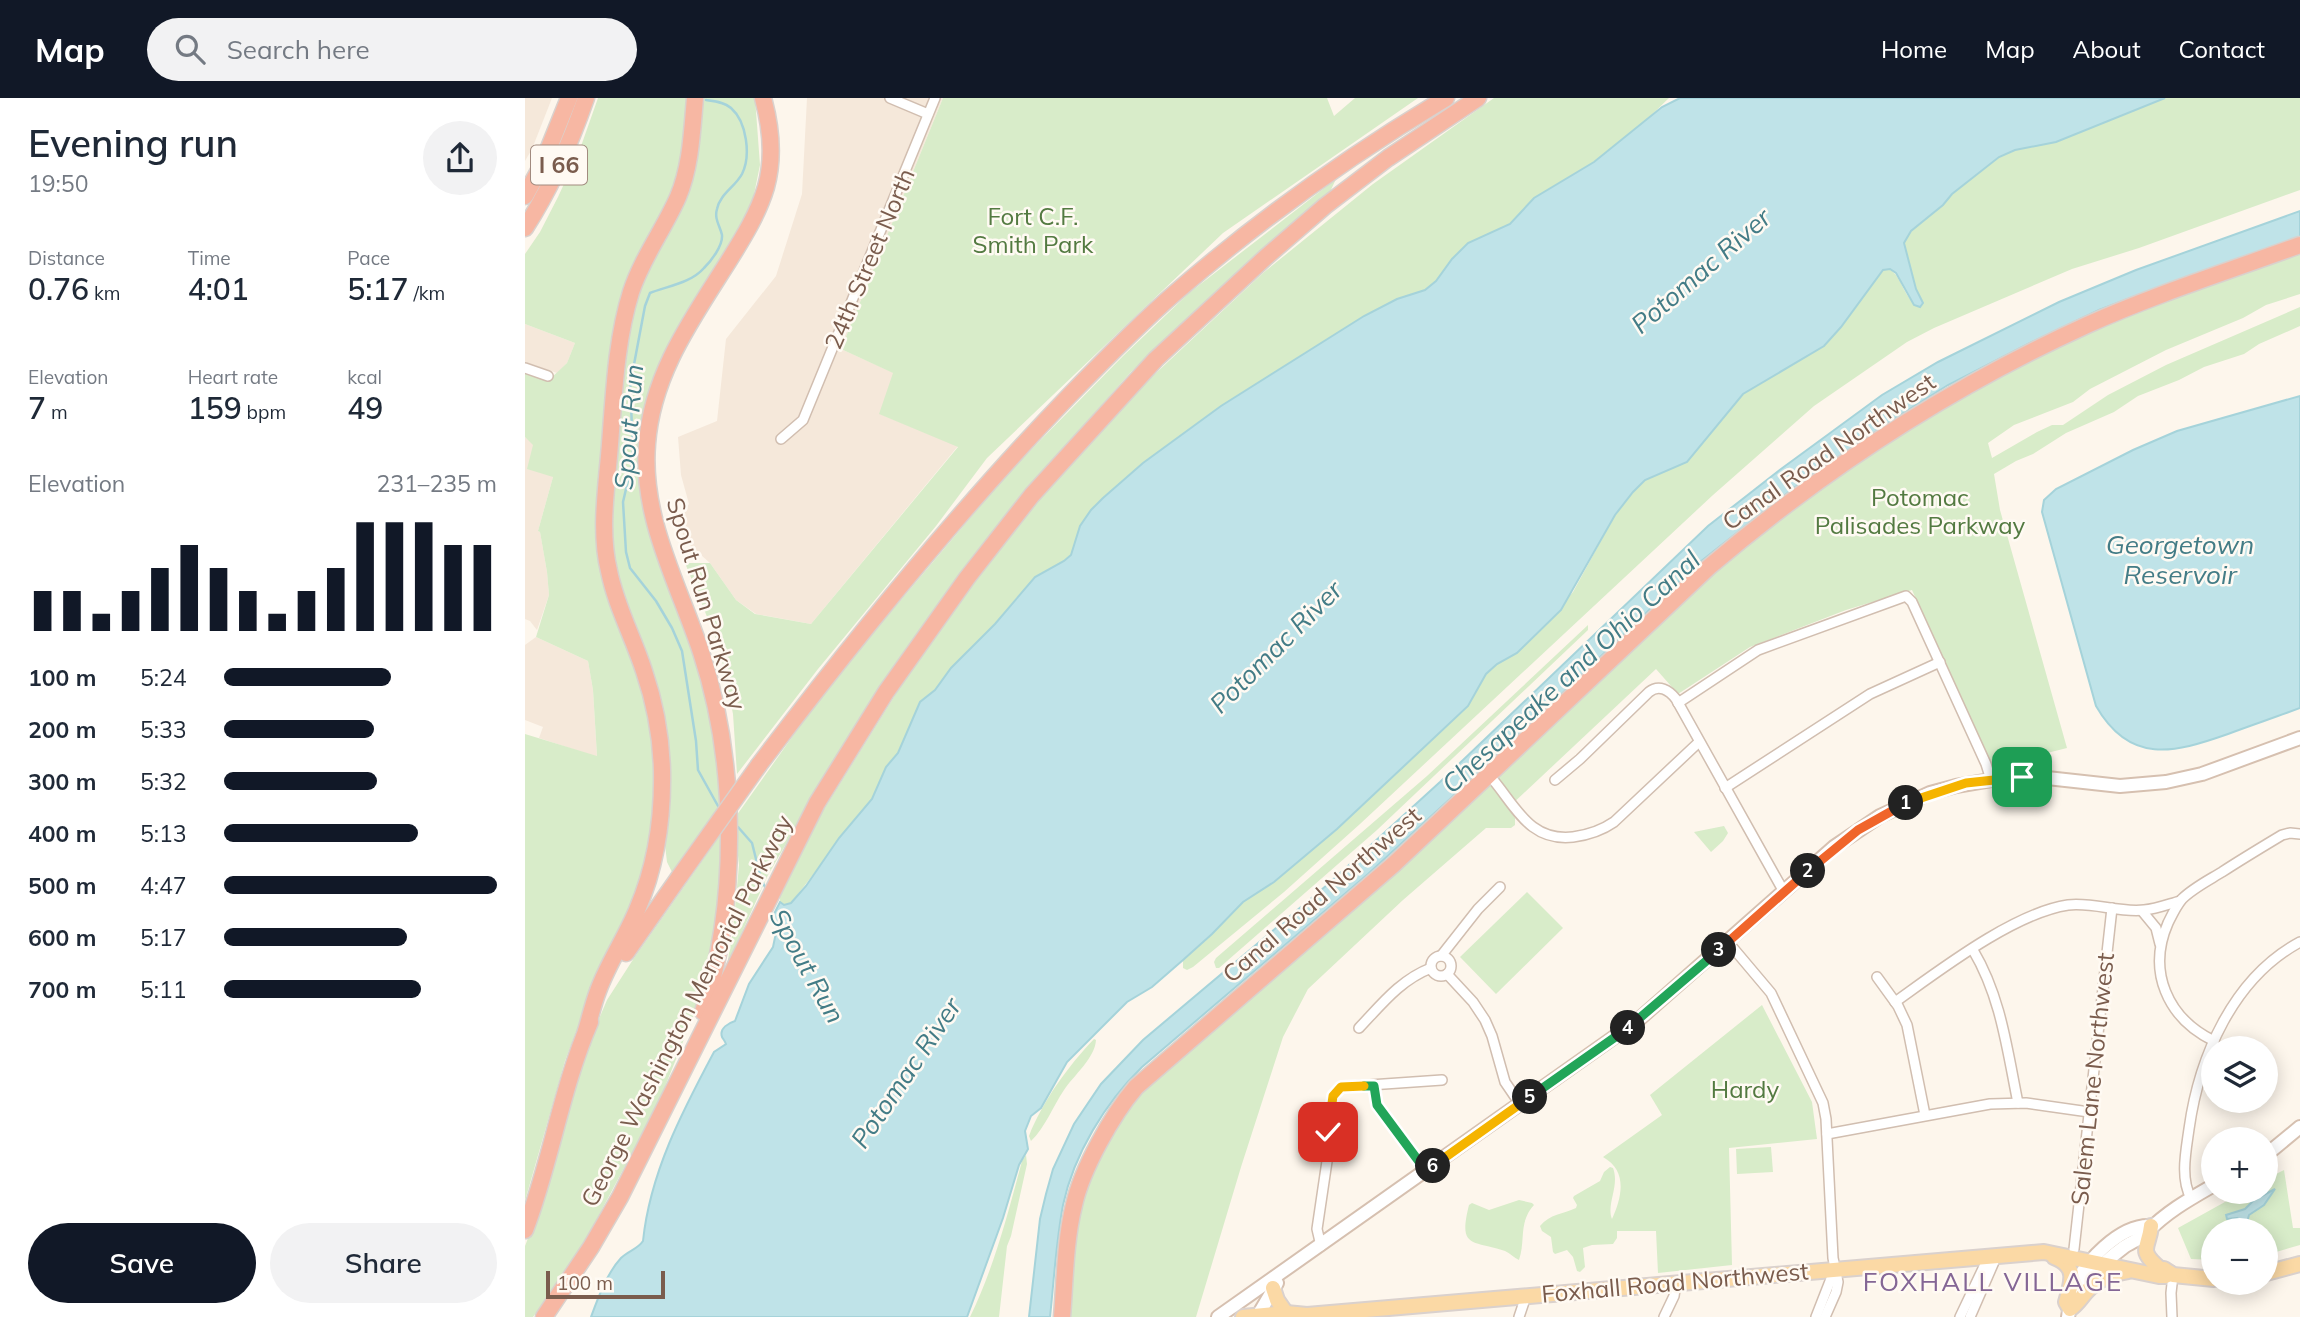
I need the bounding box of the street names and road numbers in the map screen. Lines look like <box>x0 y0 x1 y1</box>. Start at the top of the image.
road number: I 66 <box>531 146 587 184</box>
street label: 24th Street North <box>817 164 921 354</box>
street label: Canal Road Northwest <box>1716 366 1941 536</box>
street label: Spout Run Parkway <box>660 494 754 714</box>
street label: Canal Road Northwest <box>1216 800 1427 989</box>
street label: George Washington Memorial Parkway <box>574 809 799 1212</box>
street label: Salem Lane Northwest <box>2064 951 2120 1207</box>
street label: Foxhall Road Northwest <box>1540 1255 1810 1309</box>

